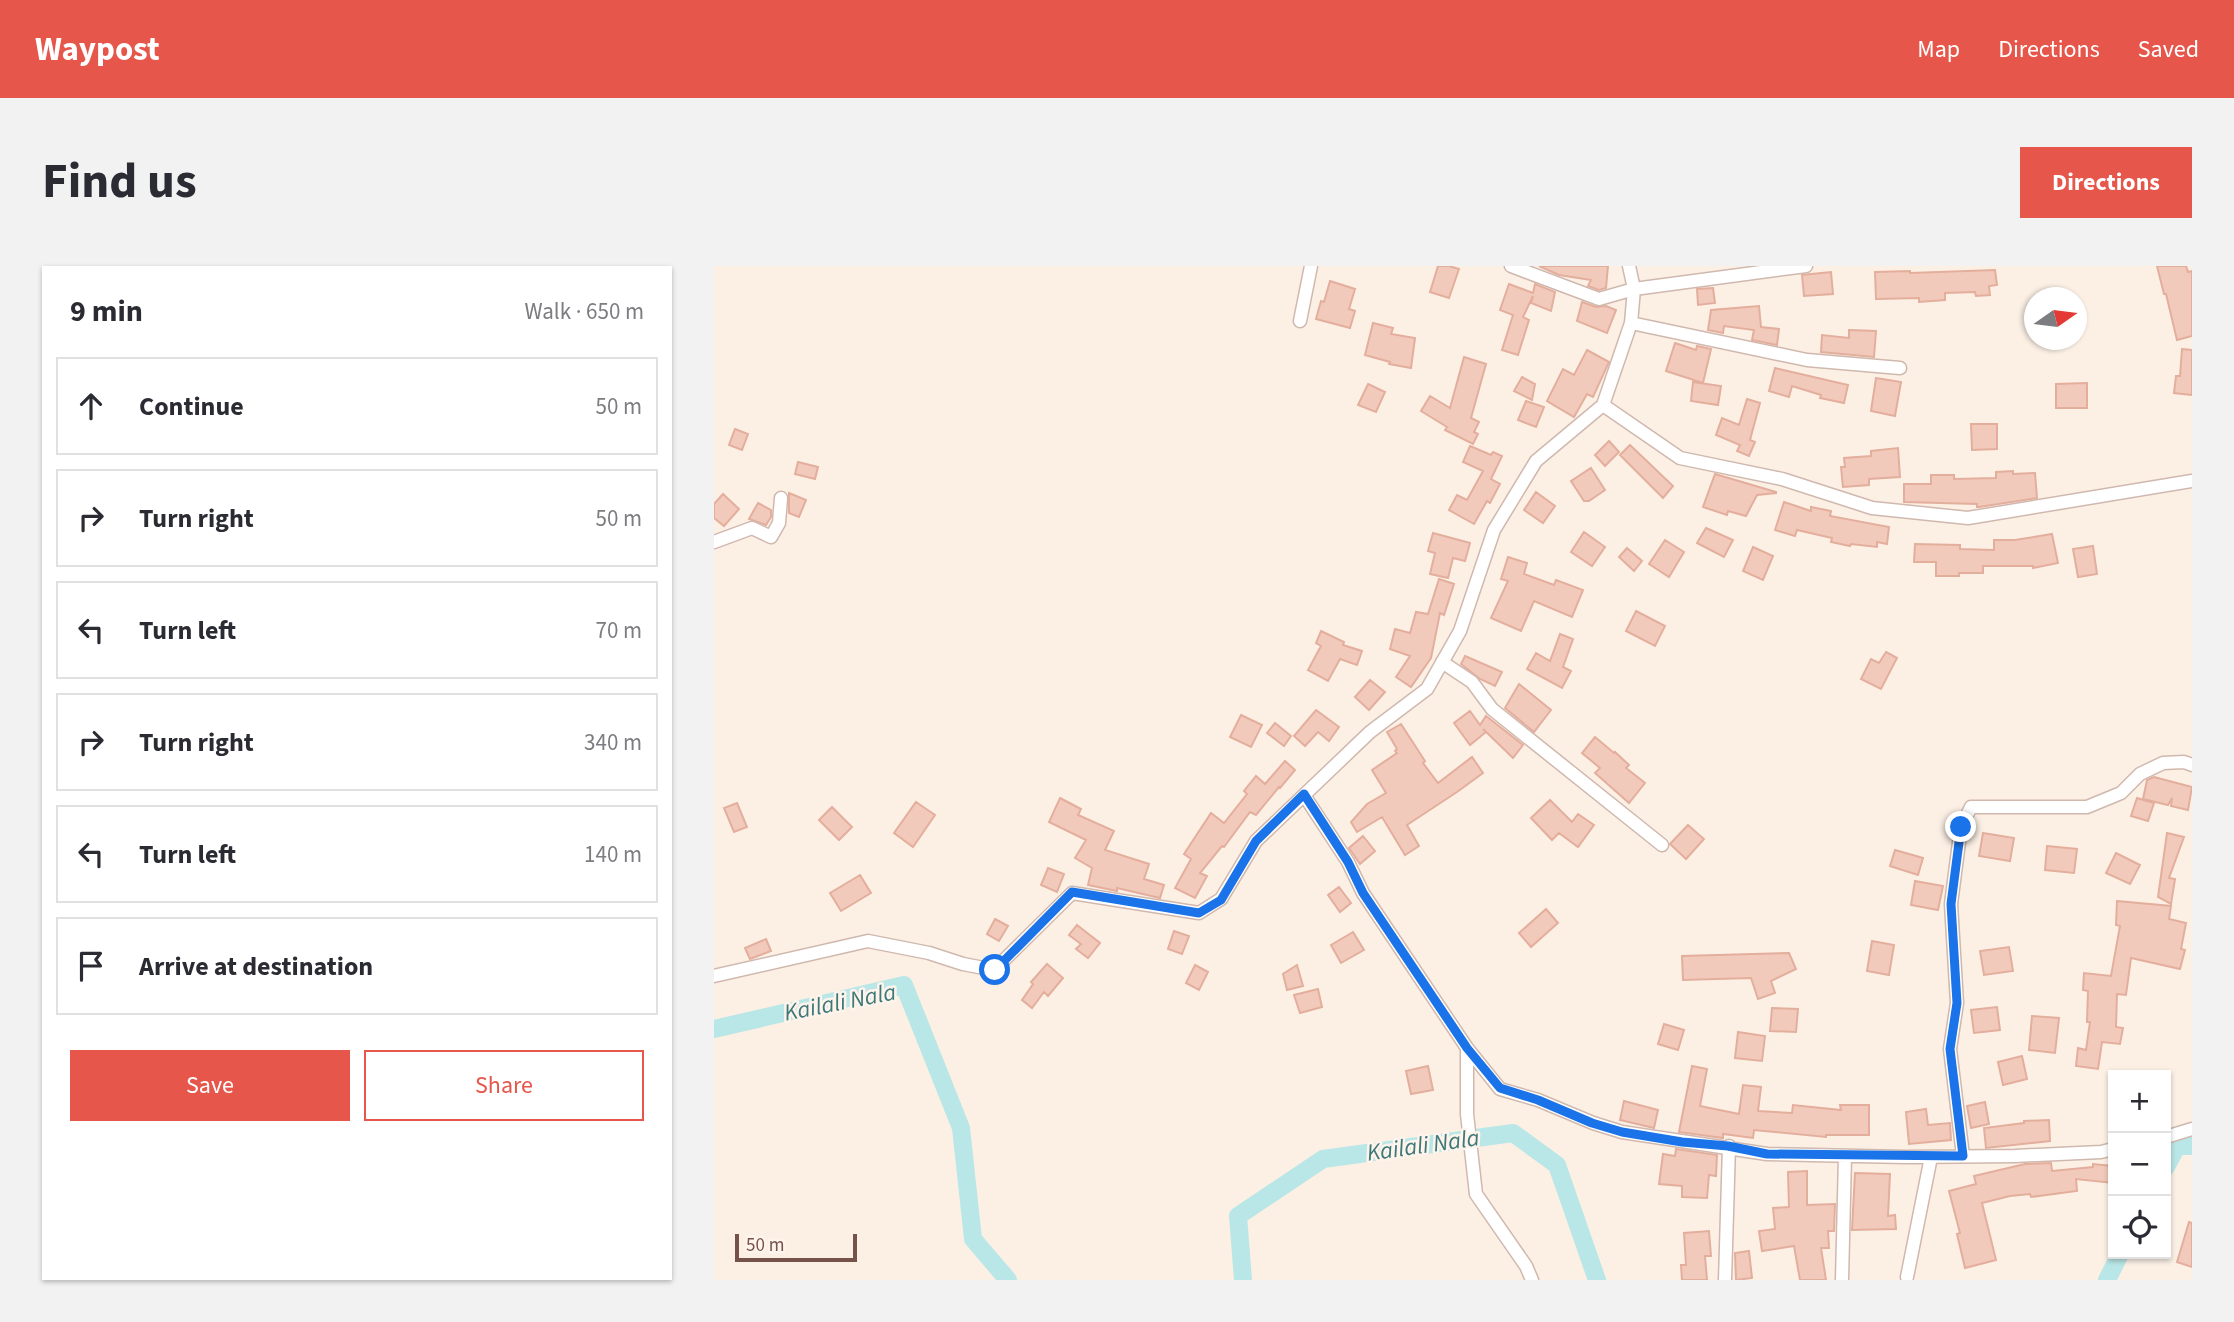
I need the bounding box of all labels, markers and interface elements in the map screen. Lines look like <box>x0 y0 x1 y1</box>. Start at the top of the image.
text: Waypost <box>35 26 160 73</box>
text: Map <box>1917 32 1960 67</box>
text: Directions <box>1998 32 2100 67</box>
text: Saved <box>2138 32 2199 67</box>
text: Find us <box>42 147 197 217</box>
button: Directions <box>2020 147 2192 218</box>
north arrow <box>2024 287 2087 350</box>
text: 9 min <box>70 290 143 333</box>
text: Walk · 650 m <box>525 295 644 328</box>
icon: ahead <box>72 387 110 425</box>
text: Continue <box>139 388 244 425</box>
text: 50 m <box>595 390 642 423</box>
icon: right <box>72 499 110 537</box>
text: Turn right <box>139 500 254 537</box>
text: 50 m <box>595 502 642 535</box>
icon: left <box>72 611 110 649</box>
text: Turn left <box>139 612 236 649</box>
text: 70 m <box>595 614 642 647</box>
icon: right <box>72 723 110 761</box>
text: Turn right <box>139 724 254 761</box>
text: 340 m <box>584 726 642 759</box>
route end <box>1945 811 1976 842</box>
icon: left <box>72 835 110 873</box>
text: Turn left <box>139 836 236 873</box>
text: 140 m <box>584 838 642 871</box>
icon: arrive <box>72 947 110 985</box>
text: Arrive at destination <box>139 948 373 985</box>
route start <box>979 954 1010 985</box>
water label: Kailali Nala <box>781 974 899 1030</box>
button: Save <box>70 1050 350 1121</box>
button: Share <box>364 1050 644 1121</box>
map controls <box>2108 1070 2171 1259</box>
button: + <box>2108 1070 2171 1133</box>
water label: Kailali Nala <box>1364 1120 1482 1171</box>
button: − <box>2108 1133 2171 1196</box>
button: locate <box>2108 1196 2171 1259</box>
scale bar <box>735 1231 858 1263</box>
text: 50 m <box>746 1232 784 1259</box>

